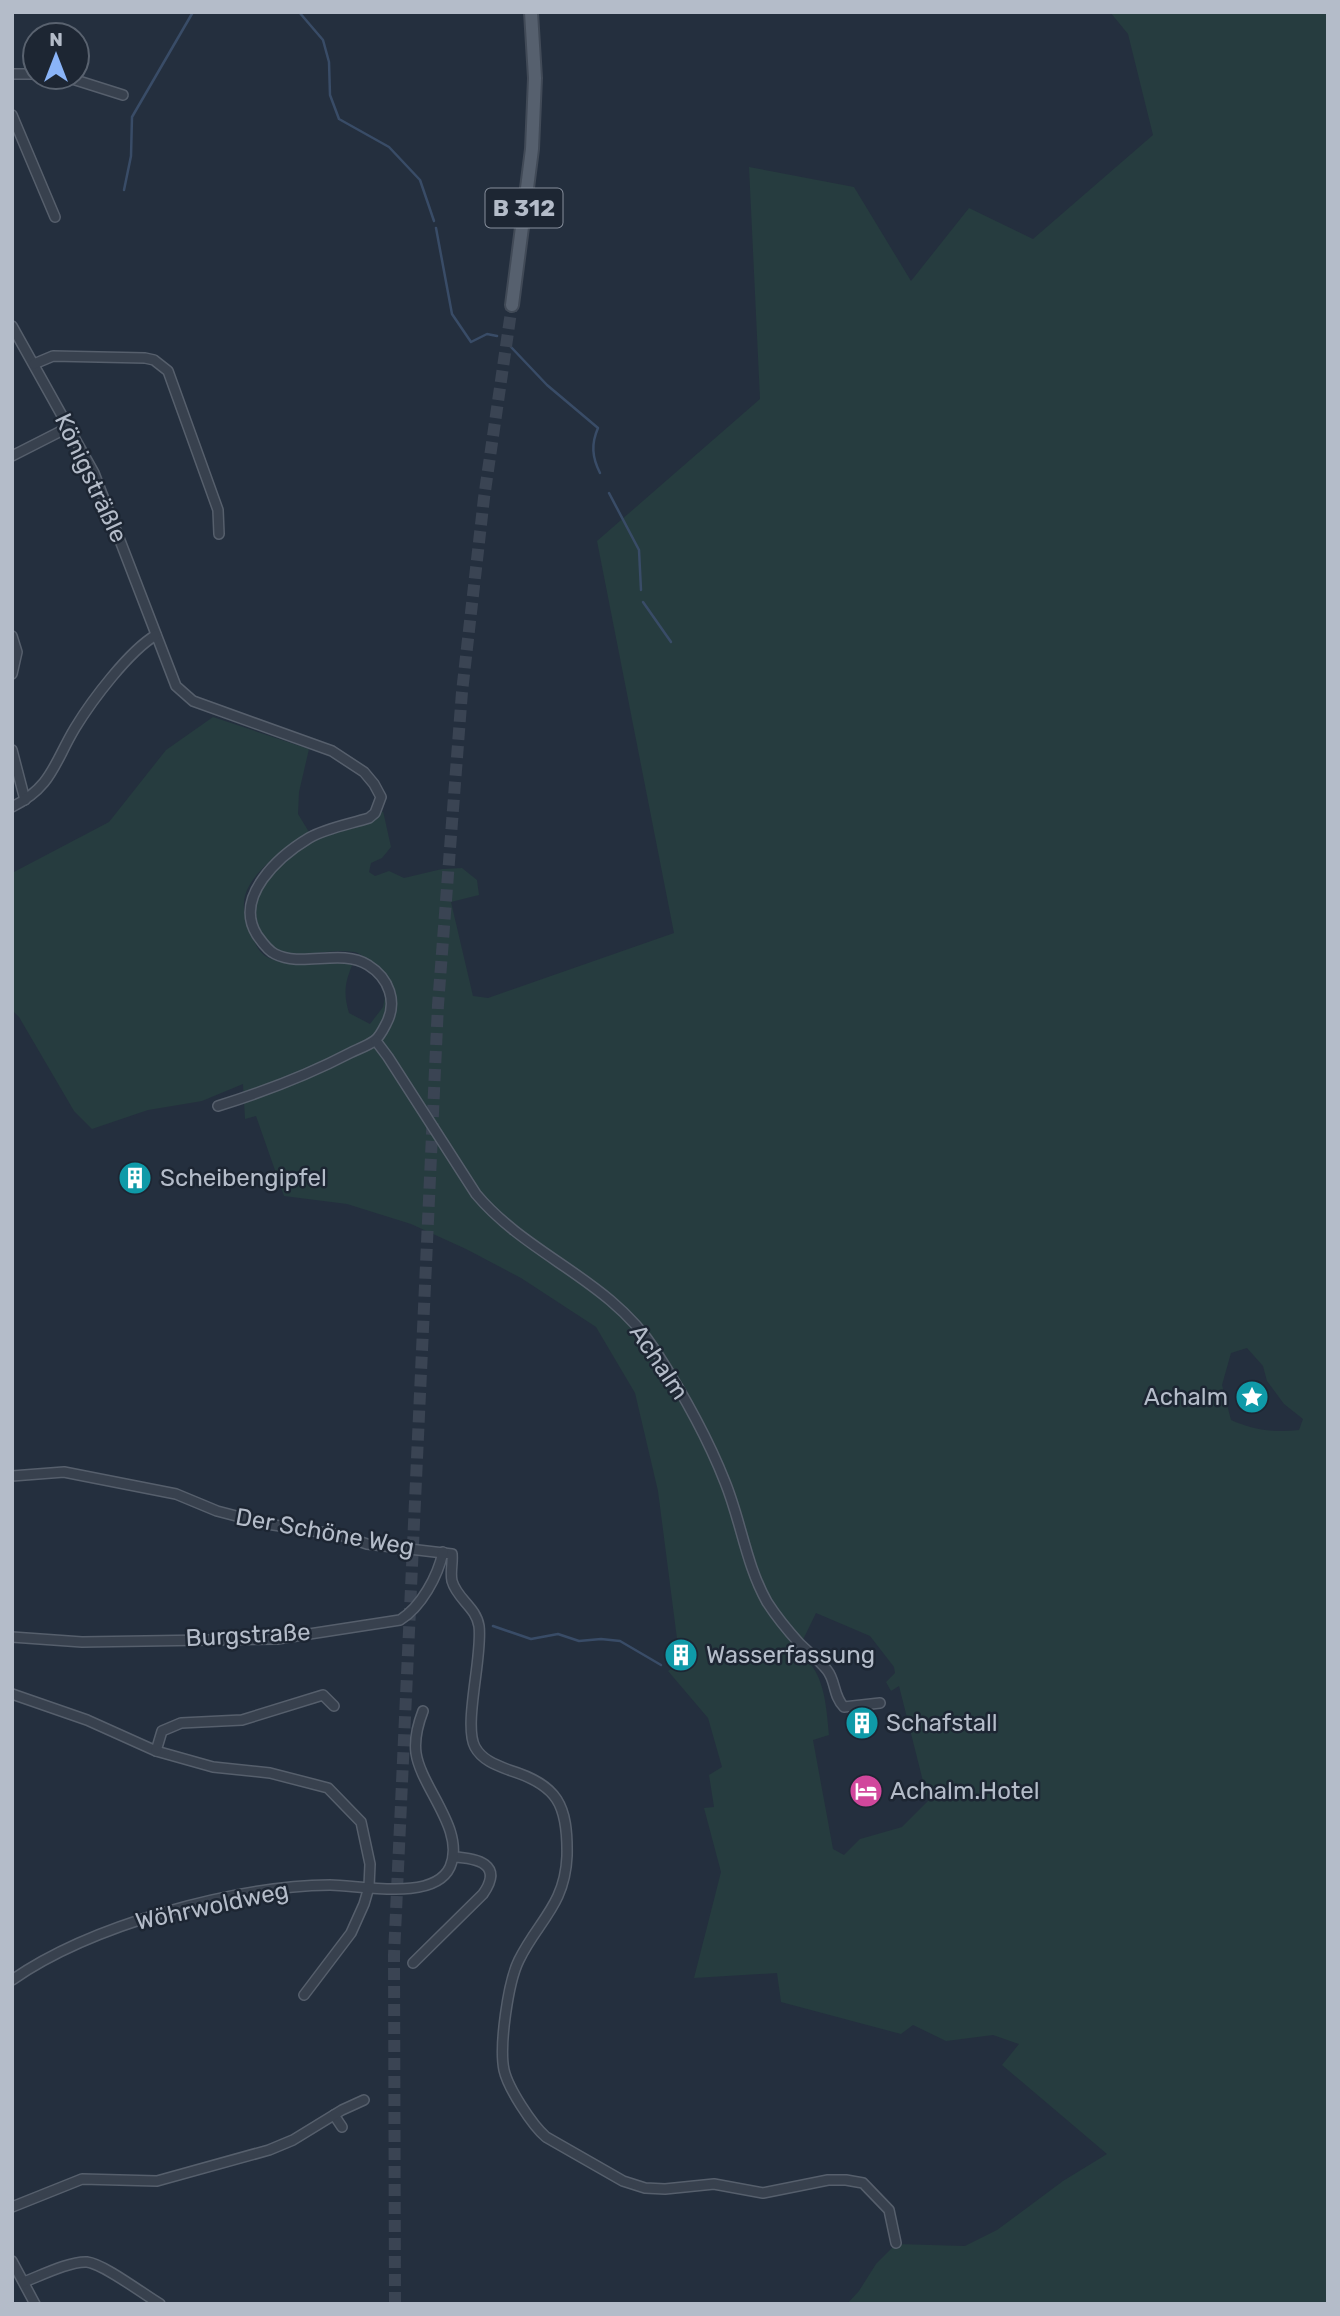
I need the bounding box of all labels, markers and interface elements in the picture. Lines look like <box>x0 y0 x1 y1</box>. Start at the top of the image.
north arrow <box>21 21 91 91</box>
text: N <box>49 28 63 51</box>
road number: B 312 <box>486 188 562 228</box>
street label: Königsträßle <box>49 409 133 547</box>
building icon: Scheibengipfel <box>116 1159 154 1197</box>
place label: Scheibengipfel <box>160 1164 327 1192</box>
street label: Achalm <box>624 1319 694 1405</box>
place icon: Achalm <box>1233 1378 1271 1416</box>
place label: Achalm <box>1144 1383 1228 1411</box>
street label: Der Schöne Weg <box>233 1503 417 1561</box>
street label: Burgstraße <box>185 1618 311 1652</box>
building icon: Wasserfassung <box>662 1636 700 1674</box>
place label: Wasserfassung <box>706 1641 875 1669</box>
building icon: Schafstall <box>843 1704 881 1742</box>
place label: Schafstall <box>886 1709 998 1737</box>
hotel icon: Achalm.Hotel <box>847 1772 885 1810</box>
place label: Achalm.Hotel <box>890 1777 1040 1805</box>
street label: Wöhrwoldweg <box>133 1876 291 1936</box>

